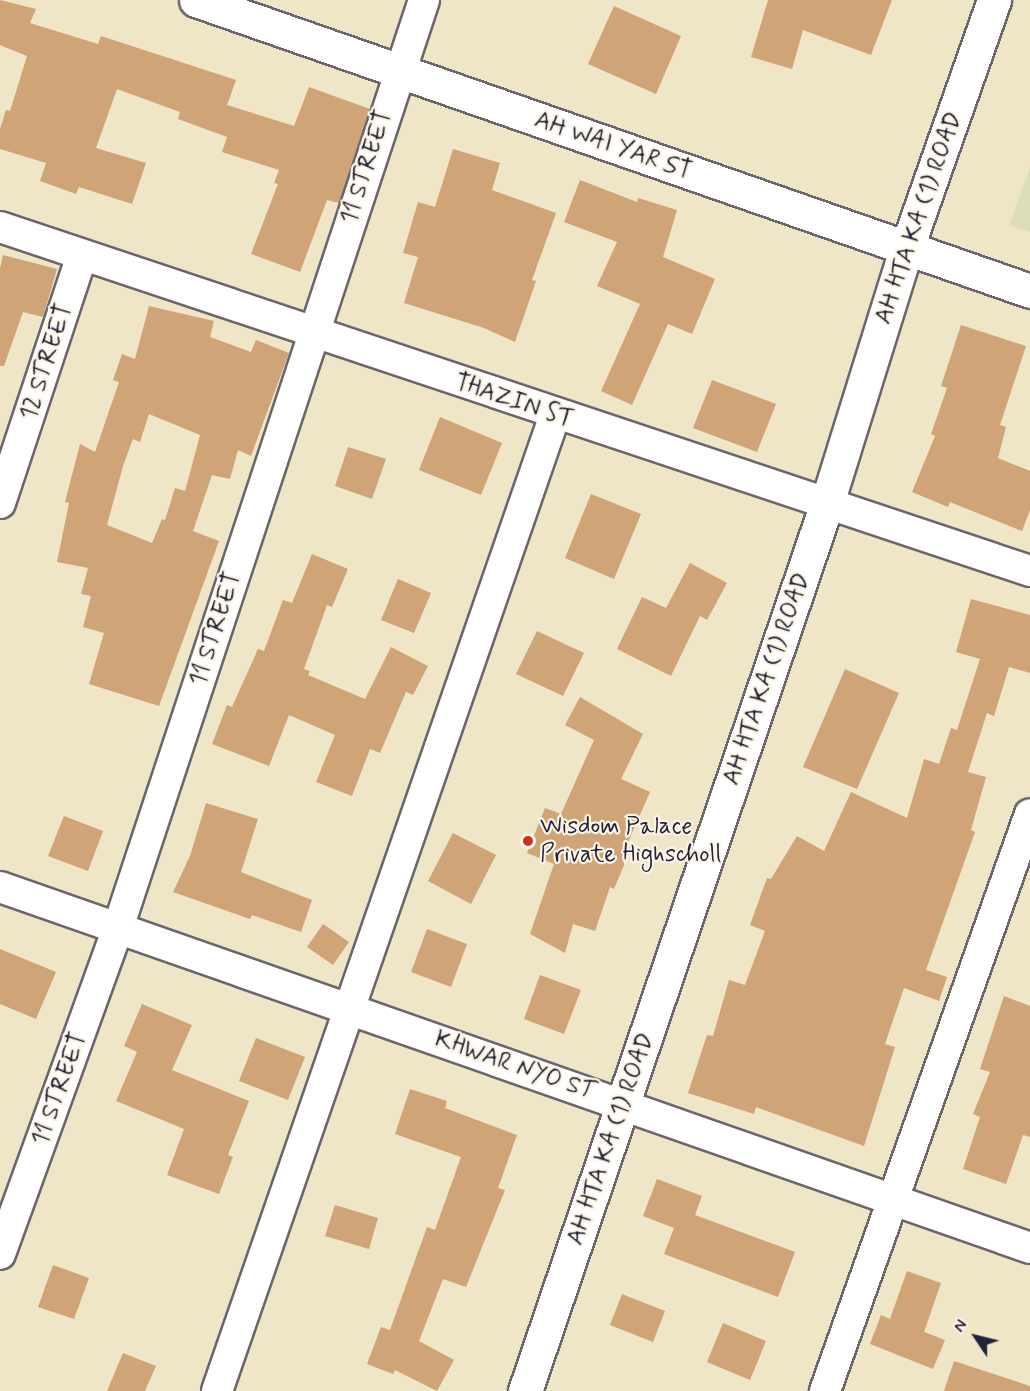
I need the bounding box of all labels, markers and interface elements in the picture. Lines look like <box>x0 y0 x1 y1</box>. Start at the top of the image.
street label: AH WAI YAR ST <box>526 104 700 188</box>
street label: 11 STREET <box>335 106 399 228</box>
street label: AH HTA KA (1) ROAD <box>869 107 969 329</box>
street label: 12 STREET <box>15 300 79 424</box>
street label: THAZIN ST <box>451 368 577 434</box>
street label: 11 STREET <box>184 568 248 690</box>
street label: AH HTA KA (1) ROAD <box>717 568 817 790</box>
place label: Wisdom Palace Private Highscholl <box>540 813 721 869</box>
marker: Wisdom Palace Private Highscholl <box>521 834 535 848</box>
street label: KHWAR NYO ST <box>431 1025 599 1107</box>
street label: AH HTA KA (1) ROAD <box>561 1028 661 1250</box>
street label: 11 STREET <box>26 1029 94 1149</box>
north arrow <box>946 1307 1006 1367</box>
text: N <box>949 1316 973 1337</box>

